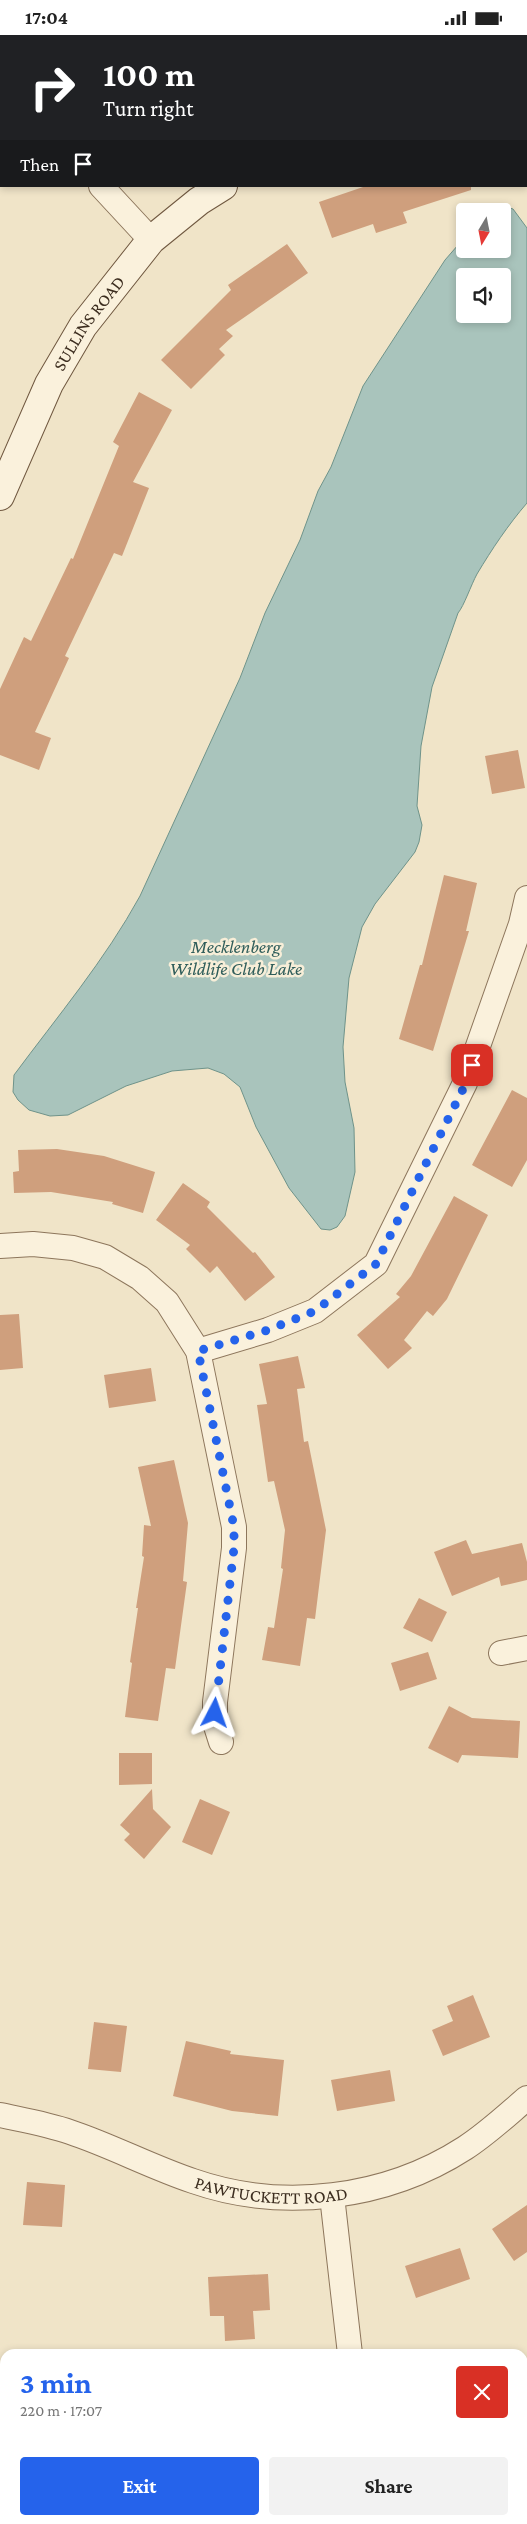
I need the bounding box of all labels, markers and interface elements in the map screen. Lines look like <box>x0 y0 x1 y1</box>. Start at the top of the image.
text: 17:04 <box>25 7 68 28</box>
icon: right <box>20 55 85 120</box>
text: 100 m <box>103 55 195 94</box>
text: Turn right <box>103 96 194 121</box>
icon: arrive <box>69 150 97 178</box>
text: Then <box>20 154 59 175</box>
north arrow <box>456 203 511 257</box>
map controls <box>456 203 511 323</box>
button: sound <box>456 268 511 323</box>
street label: SULLINS ROAD <box>49 272 129 374</box>
water label: Mecklenberg Wildlife Club Lake <box>170 936 302 979</box>
pin <box>451 1044 493 1086</box>
icon: arrive <box>458 1051 486 1079</box>
position arrow <box>188 1686 240 1738</box>
street label: PAWTUCKETT ROAD <box>192 2172 349 2208</box>
text: 3 min <box>20 2366 92 2399</box>
button: close <box>456 2366 508 2418</box>
text: 220 m · 17:07 <box>20 2402 102 2419</box>
button: Exit <box>20 2457 259 2515</box>
button: Share <box>269 2457 508 2515</box>

